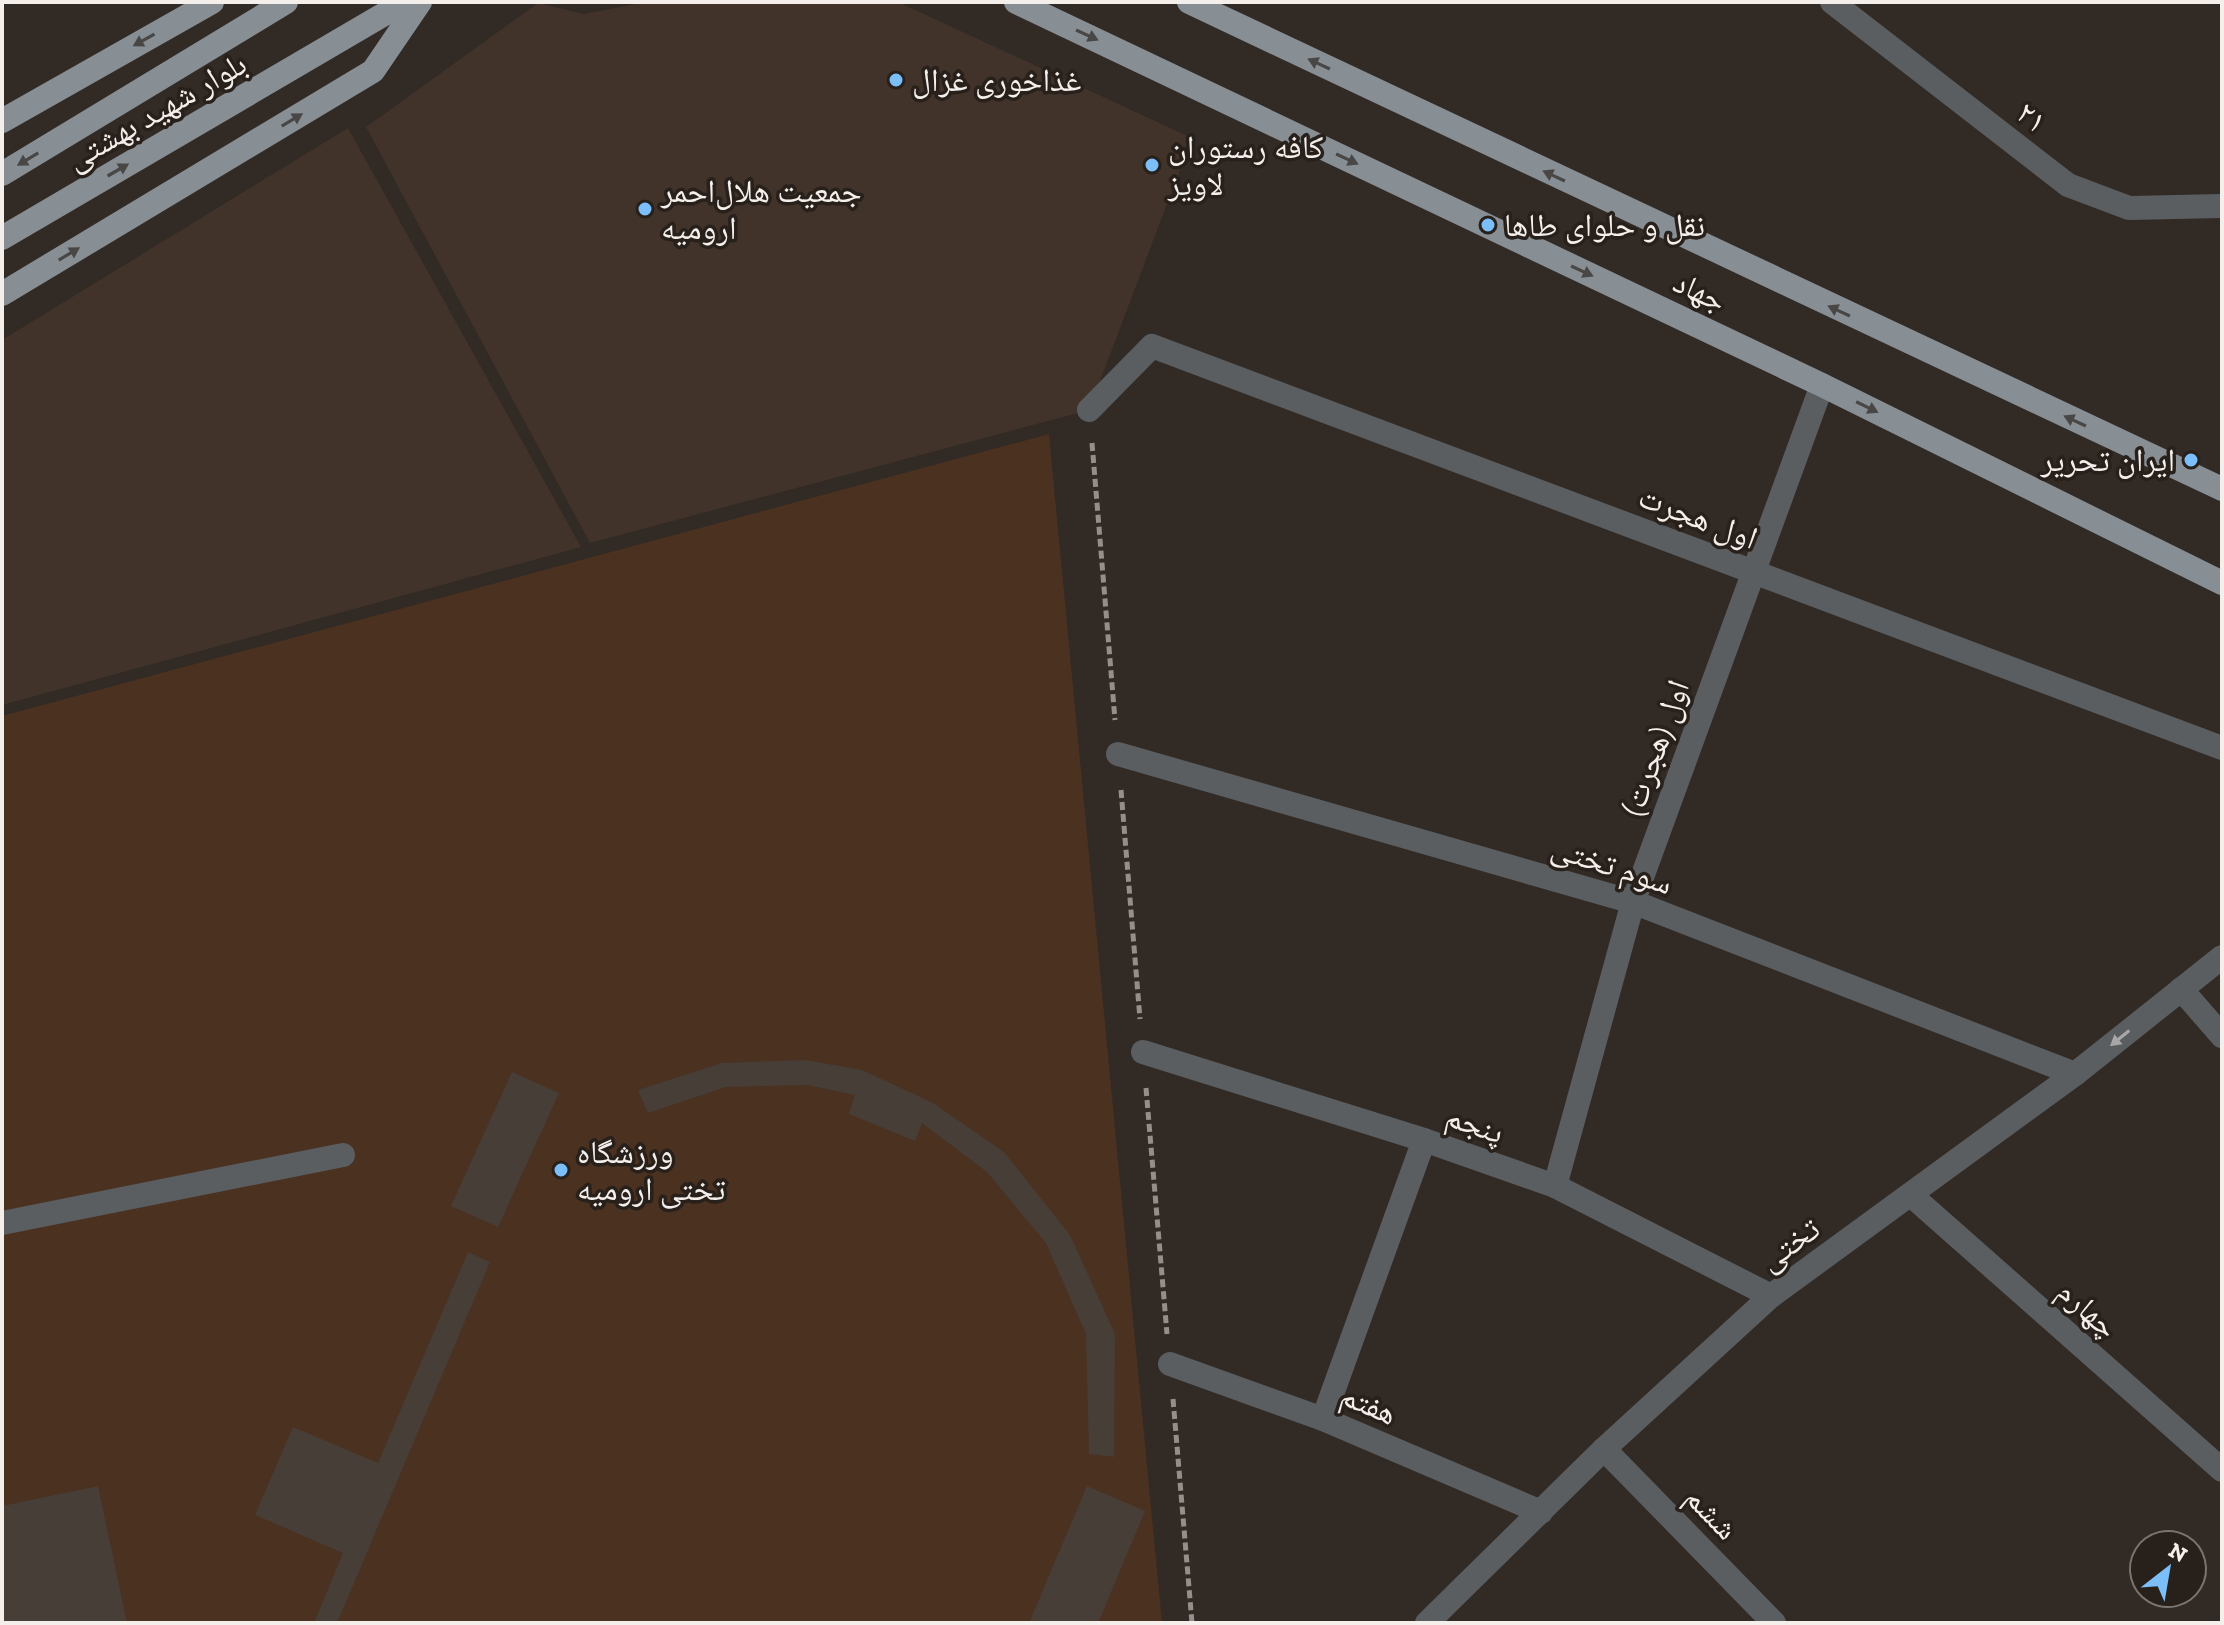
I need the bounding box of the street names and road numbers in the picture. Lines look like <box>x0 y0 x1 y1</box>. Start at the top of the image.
street label: بلوار شهید بهشتی <box>59 44 253 179</box>
street label: ۲۱ <box>2009 93 2055 141</box>
street label: جهاد <box>1668 262 1732 320</box>
street label: اول هجرت <box>1633 477 1763 557</box>
street label: اول (هجرت) <box>1613 675 1697 821</box>
street label: سوم تختی <box>1546 828 1677 904</box>
street label: پنجم <box>1440 1097 1509 1153</box>
street label: تختی <box>1751 1209 1827 1280</box>
street label: چهارم <box>2048 1272 2126 1348</box>
street label: هفتم <box>1335 1375 1403 1434</box>
street label: ششم <box>1676 1479 1746 1549</box>

